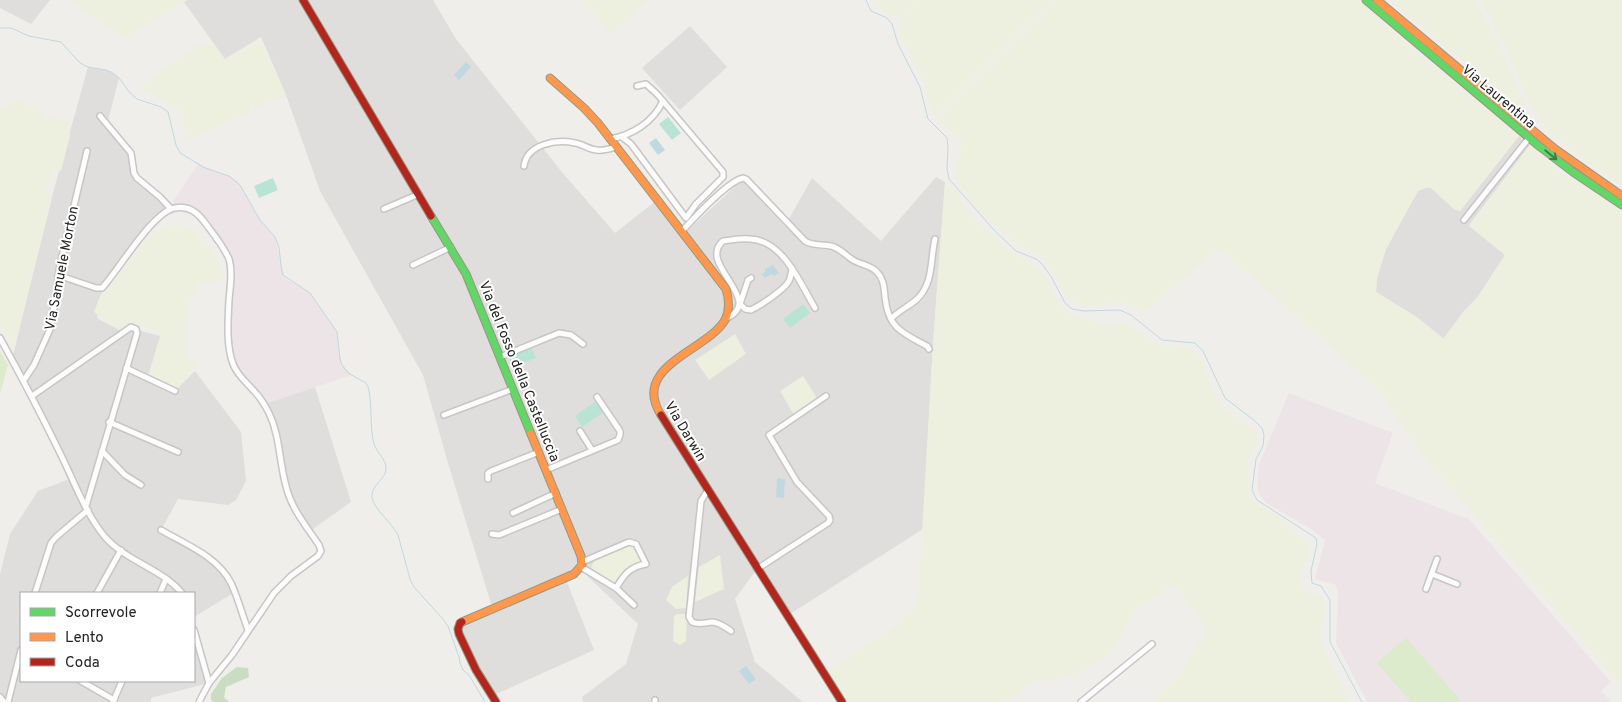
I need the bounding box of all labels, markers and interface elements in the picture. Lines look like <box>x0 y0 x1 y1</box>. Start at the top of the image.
street label: Via Laurentina <box>1458 61 1538 133</box>
one-way arrow <box>1544 150 1557 161</box>
street label: Via Samuele Morton <box>42 205 83 332</box>
street label: Via del Fosso della Castelluccia <box>475 279 563 464</box>
street label: Via Darwin <box>660 399 709 465</box>
legend <box>20 592 195 682</box>
text: Scorrevole <box>65 604 137 623</box>
text: Lento <box>65 629 104 648</box>
text: Coda <box>65 654 100 673</box>

